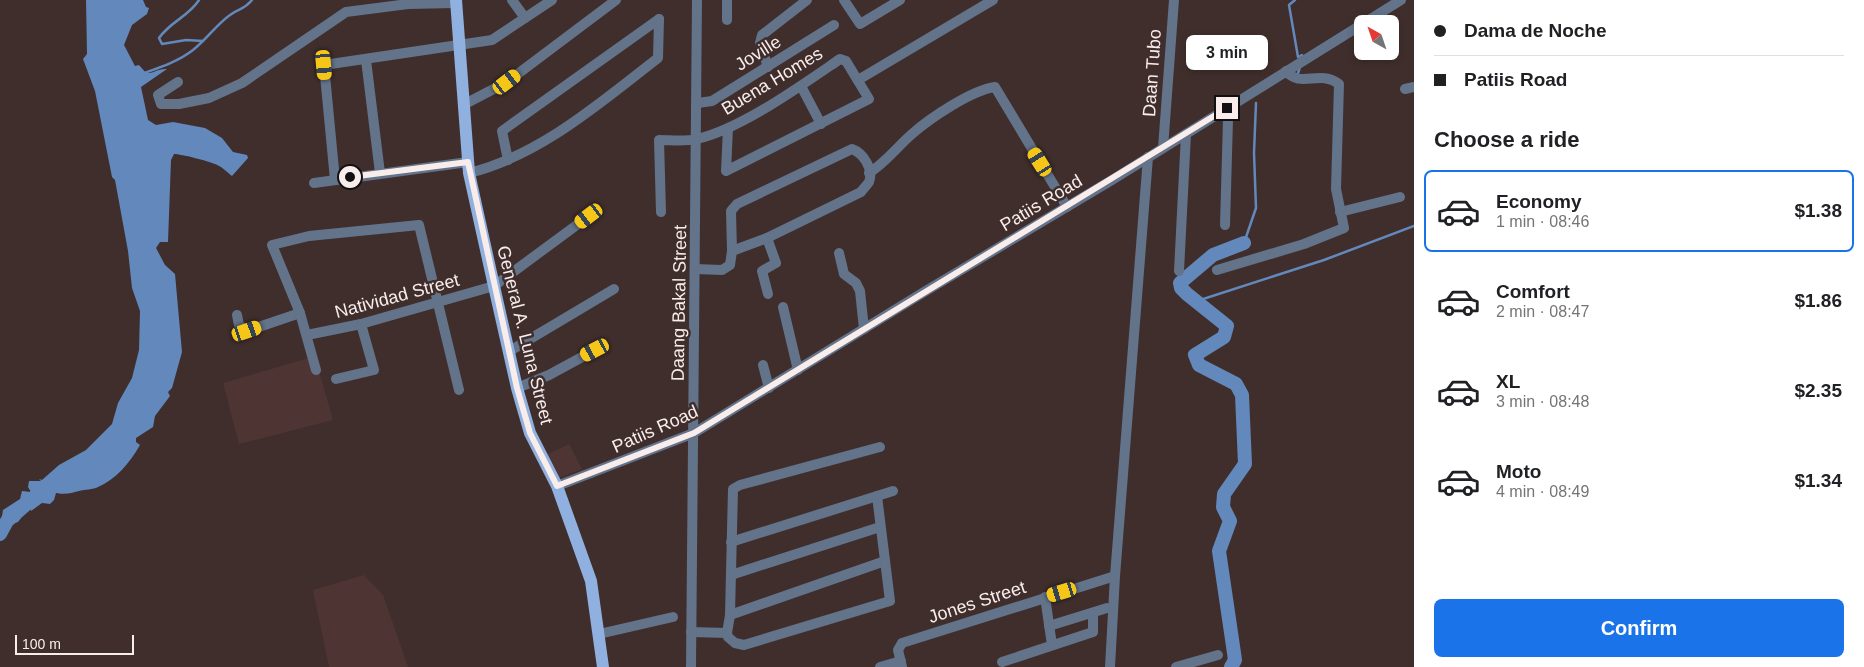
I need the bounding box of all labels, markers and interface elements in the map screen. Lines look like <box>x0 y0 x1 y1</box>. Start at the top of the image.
north arrow <box>1354 15 1399 60</box>
map controls <box>1354 15 1399 60</box>
text: Dama de Noche <box>1464 20 1607 41</box>
street label: Daan Tubo <box>1139 28 1165 118</box>
street label: Joville <box>731 31 785 75</box>
callout: 3 min <box>1186 36 1268 70</box>
street label: Buena Homes <box>718 43 826 119</box>
text: 3 min <box>1206 44 1248 61</box>
car <box>315 49 332 81</box>
car <box>490 67 523 97</box>
text: Patiis Road <box>1464 69 1567 90</box>
route end <box>1216 97 1238 119</box>
text: Choose a ride <box>1434 127 1579 152</box>
car <box>1025 145 1054 179</box>
route start <box>339 166 361 188</box>
street label: Patiis Road <box>996 171 1086 235</box>
icon: car <box>1436 189 1481 234</box>
text: Economy <box>1496 191 1582 212</box>
text: $1.38 <box>1794 200 1842 221</box>
car <box>572 201 605 231</box>
text: 1 min · 08:46 <box>1496 213 1589 230</box>
street label: Daang Bakal Street <box>668 225 690 381</box>
street label: General A. Luna Street <box>493 244 557 426</box>
street label: Natividad Street <box>333 270 461 322</box>
icon: car <box>1436 279 1481 324</box>
text: Comfort <box>1496 281 1570 302</box>
text: $1.86 <box>1794 290 1842 311</box>
text: 2 min · 08:47 <box>1496 303 1589 320</box>
car <box>230 319 263 343</box>
car <box>578 336 611 364</box>
icon: car <box>1436 369 1481 414</box>
text: XL <box>1496 371 1520 392</box>
text: $2.35 <box>1794 380 1842 401</box>
text: 3 min · 08:48 <box>1496 393 1589 410</box>
street label: Patiis Road <box>609 401 701 457</box>
icon: car <box>1436 459 1481 504</box>
text: Moto <box>1496 461 1541 482</box>
text: $1.34 <box>1794 470 1842 491</box>
text: 4 min · 08:49 <box>1496 483 1589 500</box>
street label: Jones Street <box>926 577 1028 627</box>
car <box>1045 580 1078 604</box>
button: Confirm <box>1434 599 1844 657</box>
scale bar <box>15 632 134 655</box>
text: 100 m <box>22 636 61 652</box>

